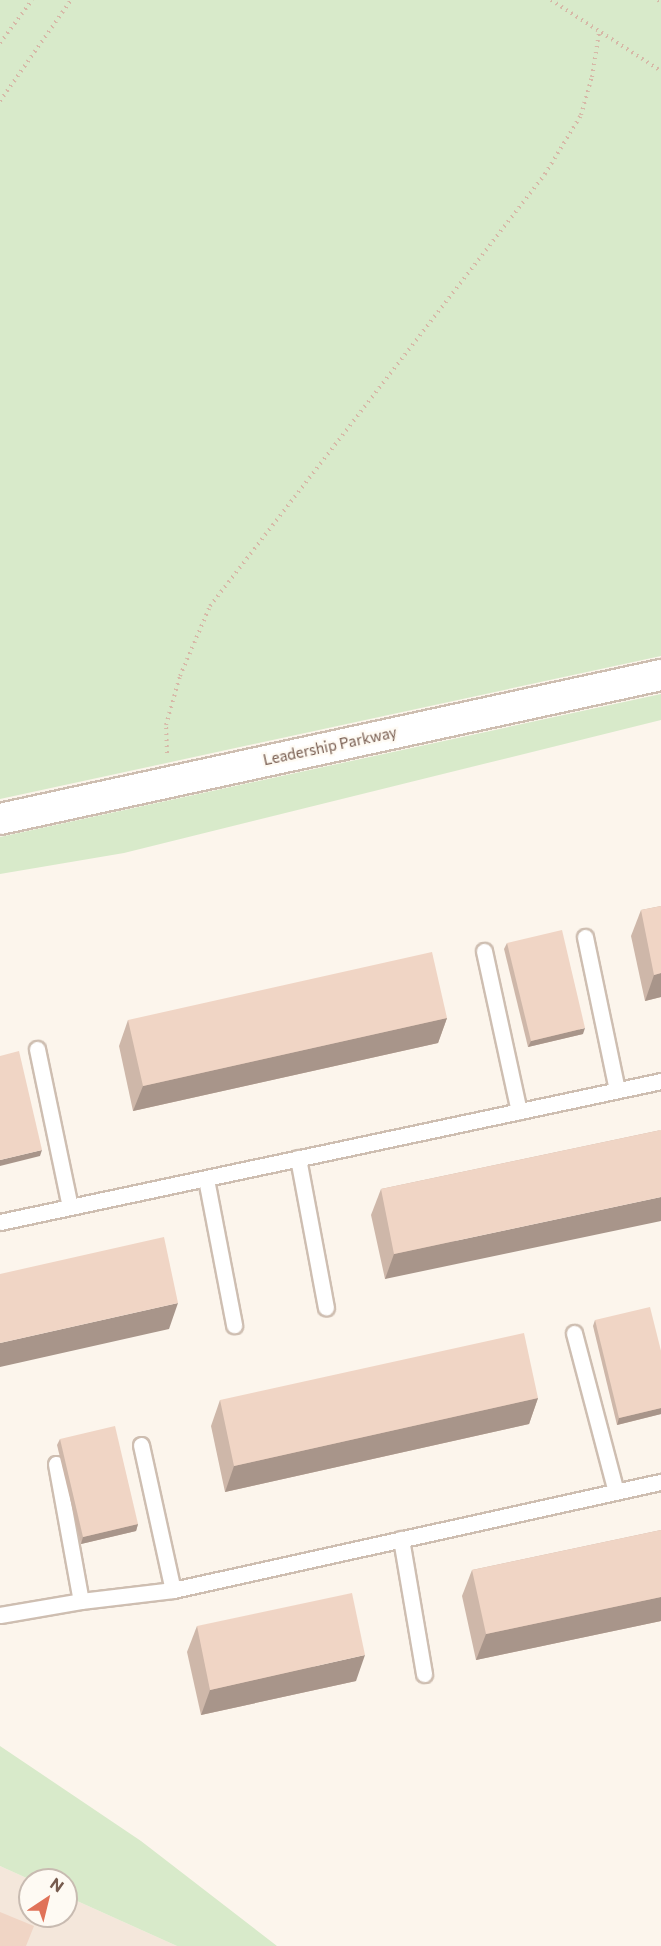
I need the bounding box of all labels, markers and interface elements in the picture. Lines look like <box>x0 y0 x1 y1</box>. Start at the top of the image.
street label: Leadership Parkway <box>261 723 399 769</box>
north arrow <box>18 1868 78 1928</box>
text: N <box>47 1873 68 1896</box>

